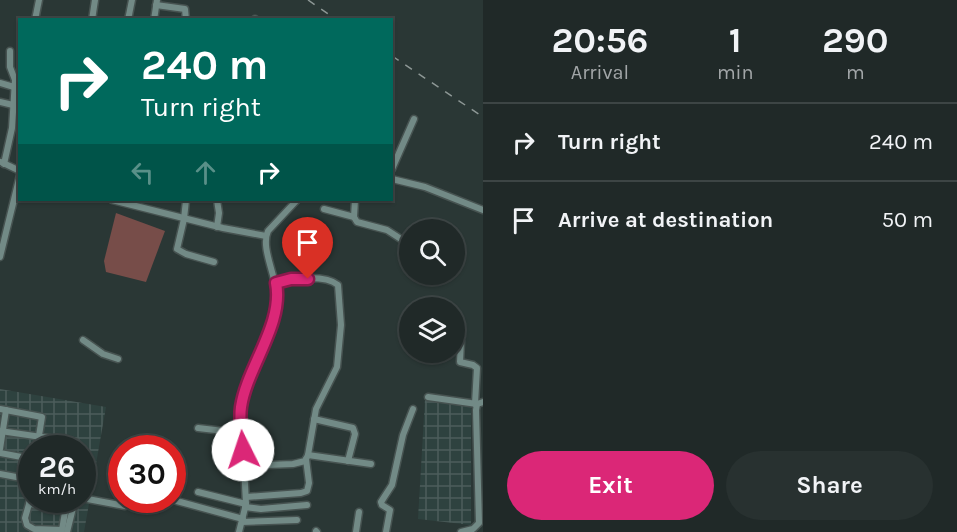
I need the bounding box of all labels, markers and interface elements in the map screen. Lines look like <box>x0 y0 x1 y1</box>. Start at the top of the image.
text: 20:56 <box>551 19 648 61</box>
text: 1 <box>729 19 742 61</box>
text: 290 <box>822 19 889 61</box>
text: 240 m <box>141 40 268 90</box>
icon: right <box>42 42 120 120</box>
text: Arrival <box>571 61 629 84</box>
text: min <box>717 61 754 84</box>
text: m <box>846 61 865 84</box>
text: Turn right <box>141 91 261 123</box>
icon: right <box>507 126 540 159</box>
text: Turn right <box>558 129 661 155</box>
text: 240 m <box>869 129 933 155</box>
icon: left <box>126 156 159 189</box>
icon: ahead <box>189 156 222 189</box>
icon: right <box>252 156 285 189</box>
icon: arrive <box>507 204 540 237</box>
text: Arrive at destination <box>558 207 773 233</box>
text: 50 m <box>882 207 933 233</box>
pin <box>282 217 333 279</box>
map controls <box>399 219 465 363</box>
button: search <box>399 219 465 285</box>
icon: arrive <box>291 226 324 259</box>
button: layers <box>399 297 465 363</box>
position arrow <box>211 418 275 482</box>
speed limit sign: 30 <box>108 435 186 513</box>
text: 26 <box>39 449 75 485</box>
button: Exit <box>507 451 714 520</box>
button: Share <box>726 451 933 520</box>
text: km/h <box>38 480 76 498</box>

